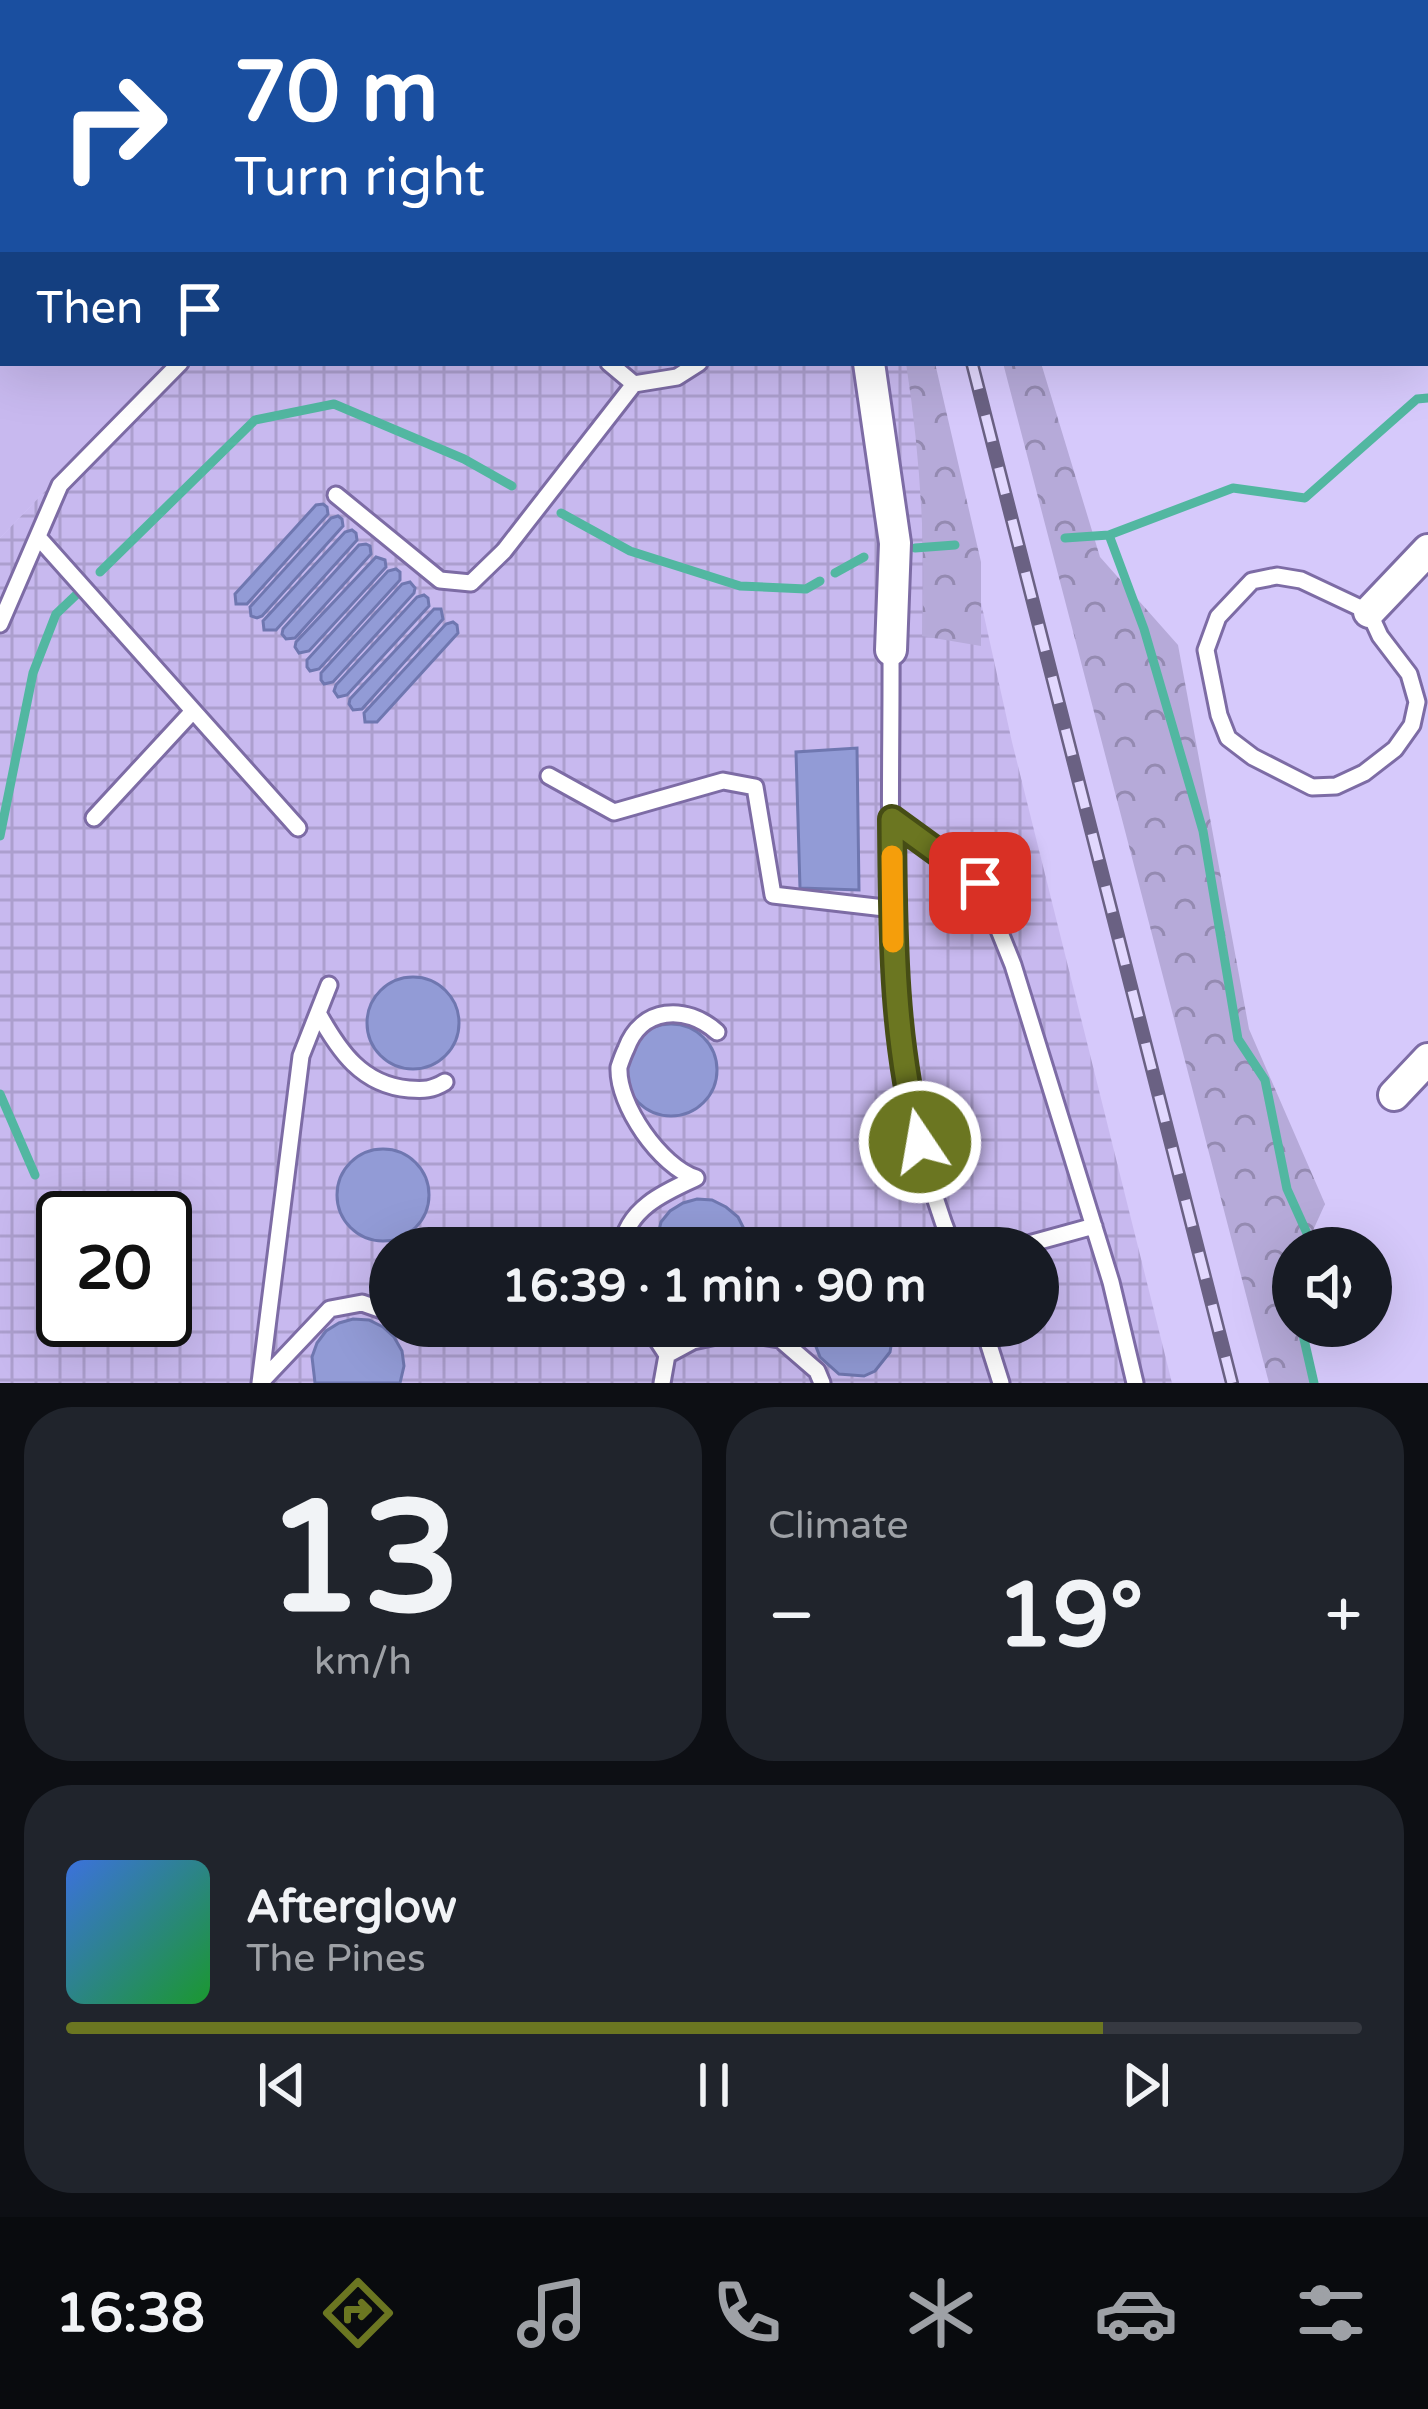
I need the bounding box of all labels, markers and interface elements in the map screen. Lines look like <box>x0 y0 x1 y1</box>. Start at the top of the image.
text: 70 m <box>234 43 438 144</box>
icon: right <box>36 48 192 204</box>
text: Turn right <box>234 145 485 210</box>
icon: arrive <box>167 276 233 342</box>
text: Then <box>36 282 143 336</box>
pin <box>929 832 1031 934</box>
icon: arrive <box>947 850 1013 916</box>
position arrow <box>857 1079 983 1205</box>
speed limit sign: 20 <box>36 1191 192 1347</box>
map controls <box>1272 1227 1392 1347</box>
button: sound <box>1272 1227 1392 1347</box>
text: 16:39 · 1 min · 90 m <box>502 1260 926 1314</box>
text: 13 <box>265 1466 461 1654</box>
text: Climate <box>768 1502 908 1549</box>
text: 19° <box>996 1562 1143 1671</box>
text: − <box>768 1576 815 1656</box>
text: + <box>1325 1576 1362 1656</box>
text: km/h <box>314 1638 412 1685</box>
text: Afterglow <box>246 1881 457 1935</box>
text: The Pines <box>246 1935 426 1982</box>
icon: previous <box>249 2052 315 2118</box>
icon: pause <box>681 2052 747 2118</box>
icon: next <box>1113 2052 1179 2118</box>
icon: directions <box>316 2271 400 2355</box>
icon: music <box>510 2271 594 2355</box>
icon: phone <box>705 2271 789 2355</box>
icon: climate <box>899 2271 983 2355</box>
icon: car <box>1094 2271 1178 2355</box>
icon: filters <box>1289 2271 1373 2355</box>
text: 16:38 <box>55 2281 205 2346</box>

